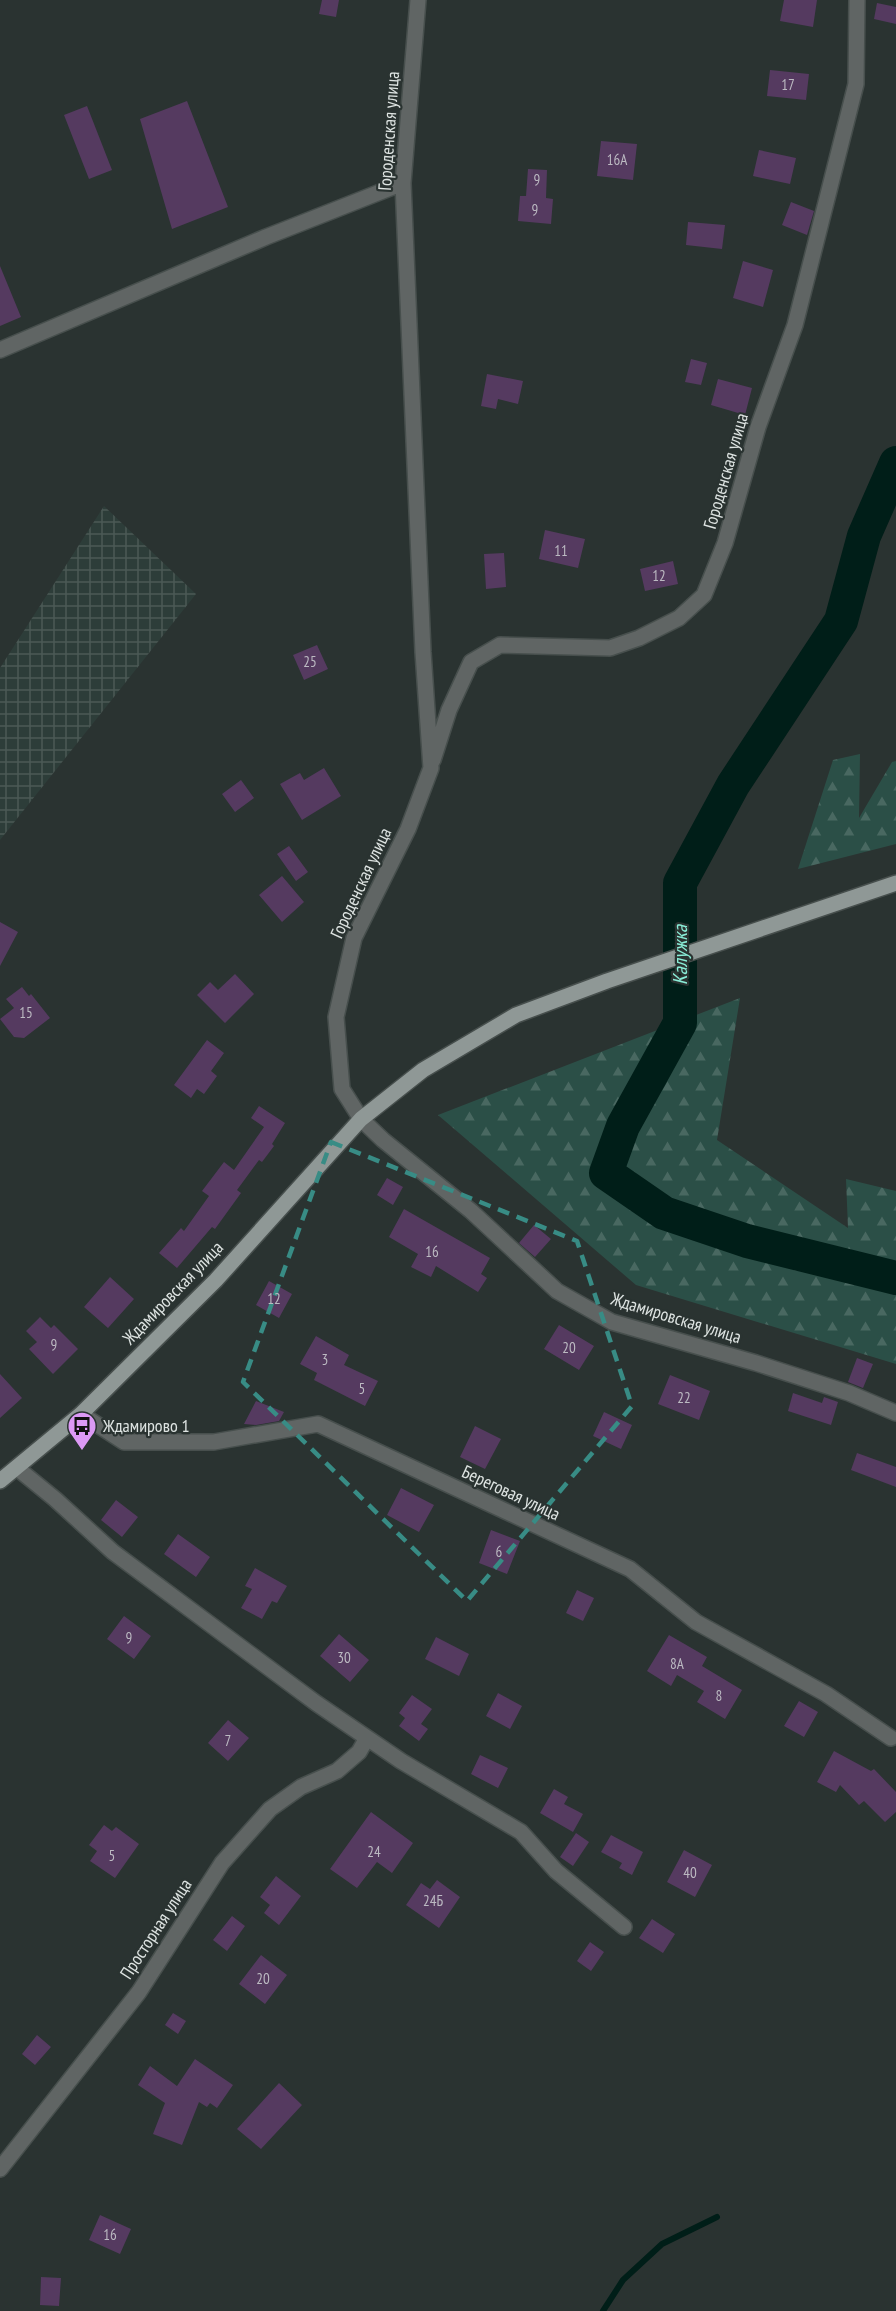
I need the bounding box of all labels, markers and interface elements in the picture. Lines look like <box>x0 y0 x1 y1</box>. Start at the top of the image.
street label: Городенская улица <box>373 71 404 191</box>
house number: 17 <box>781 75 795 94</box>
house number: 16А <box>607 150 628 169</box>
house number: 9 <box>534 170 540 189</box>
house number: 9 <box>532 200 538 219</box>
street label: Городенская улица <box>698 410 753 531</box>
house number: 11 <box>554 541 568 560</box>
house number: 12 <box>652 566 666 585</box>
house number: 25 <box>303 652 317 671</box>
street label: Городенская улица <box>325 824 396 942</box>
water label: Калужка <box>667 924 693 985</box>
house number: 15 <box>19 1003 33 1022</box>
street label: Ждамировская улица <box>117 1236 228 1350</box>
house number: 16 <box>425 1242 439 1261</box>
street label: Ждамировская улица <box>607 1286 744 1348</box>
house number: 12 <box>267 1289 281 1308</box>
house number: 9 <box>51 1335 57 1354</box>
house number: 20 <box>562 1338 576 1357</box>
house number: 3 <box>322 1350 328 1369</box>
house number: 5 <box>359 1379 365 1398</box>
house number: 22 <box>677 1388 691 1407</box>
bus stop icon: Ждамирово 1 <box>66 1410 98 1452</box>
place label: Ждамирово 1 <box>102 1414 190 1437</box>
street label: Береговая улица <box>458 1460 564 1525</box>
house number: 6 <box>496 1542 503 1561</box>
house number: 9 <box>126 1628 132 1647</box>
house number: 30 <box>337 1648 351 1667</box>
house number: 8А <box>670 1654 685 1673</box>
house number: 8 <box>716 1686 722 1705</box>
house number: 7 <box>225 1731 231 1750</box>
house number: 24 <box>367 1842 381 1861</box>
house number: 5 <box>109 1846 115 1865</box>
house number: 40 <box>683 1863 697 1882</box>
street label: Просторная улица <box>115 1874 197 1983</box>
house number: 24Б <box>423 1891 443 1910</box>
house number: 20 <box>256 1969 270 1988</box>
house number: 16 <box>103 2225 117 2244</box>

